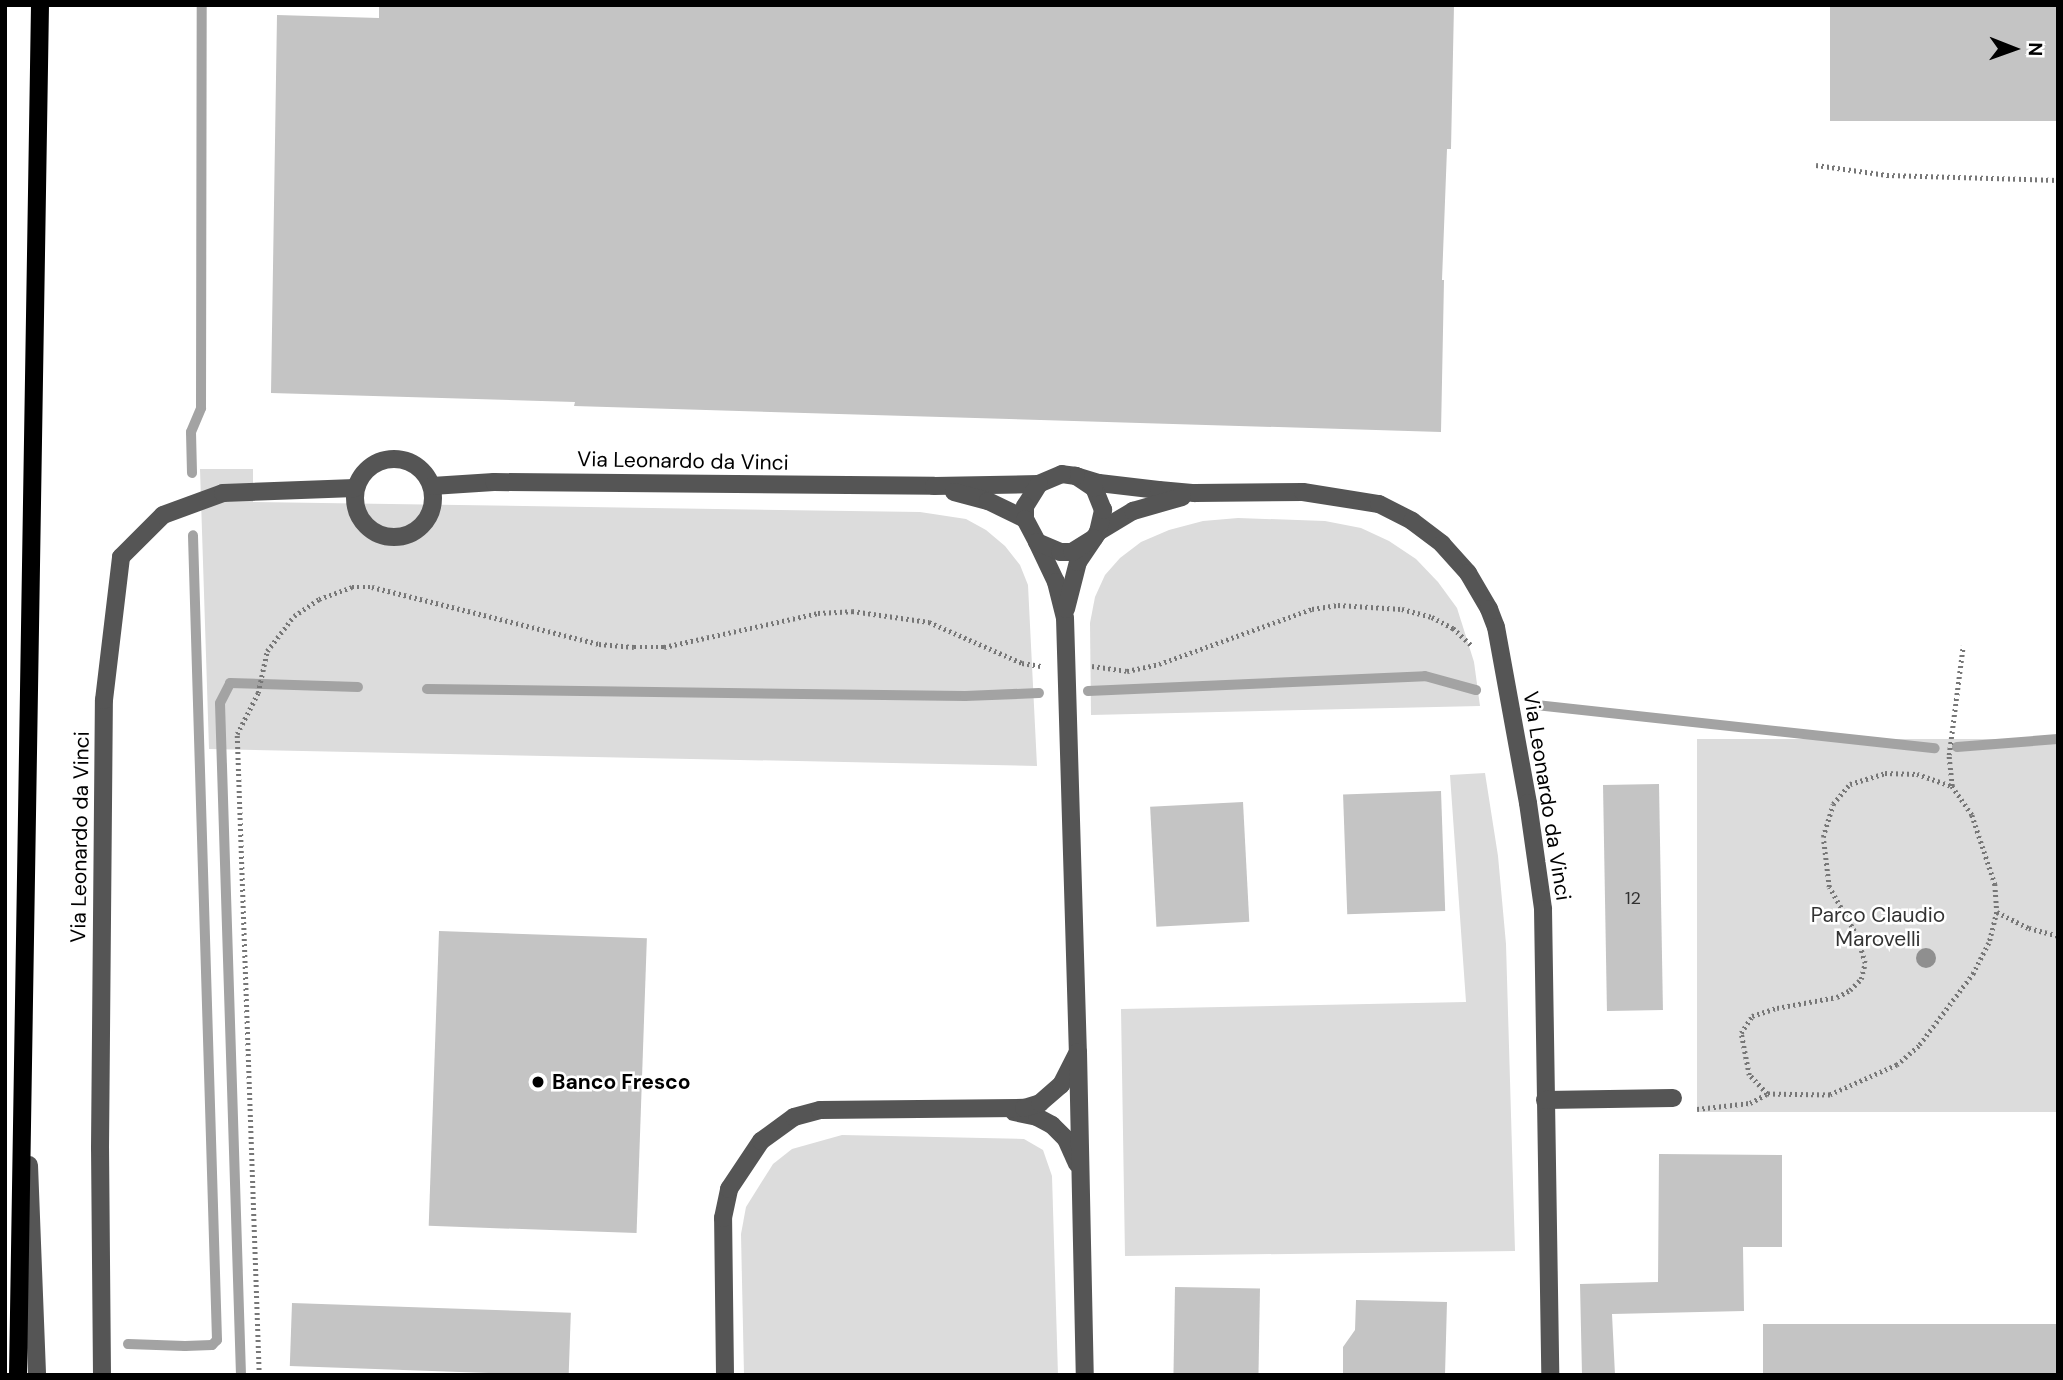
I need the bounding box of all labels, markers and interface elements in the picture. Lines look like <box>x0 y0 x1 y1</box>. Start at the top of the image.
north arrow <box>1979 14 2049 84</box>
text: N <box>2023 42 2048 57</box>
street label: Via Leonardo da Vinci <box>577 447 789 475</box>
street label: Via Leonardo da Vinci <box>1518 690 1576 902</box>
street label: Via Leonardo da Vinci <box>66 731 94 943</box>
house number: 12 <box>1625 887 1641 909</box>
park label: Parco Claudio Marovelli <box>1811 902 1945 952</box>
place label: Banco Fresco <box>552 1069 691 1095</box>
marker: Banco Fresco <box>530 1074 546 1090</box>

